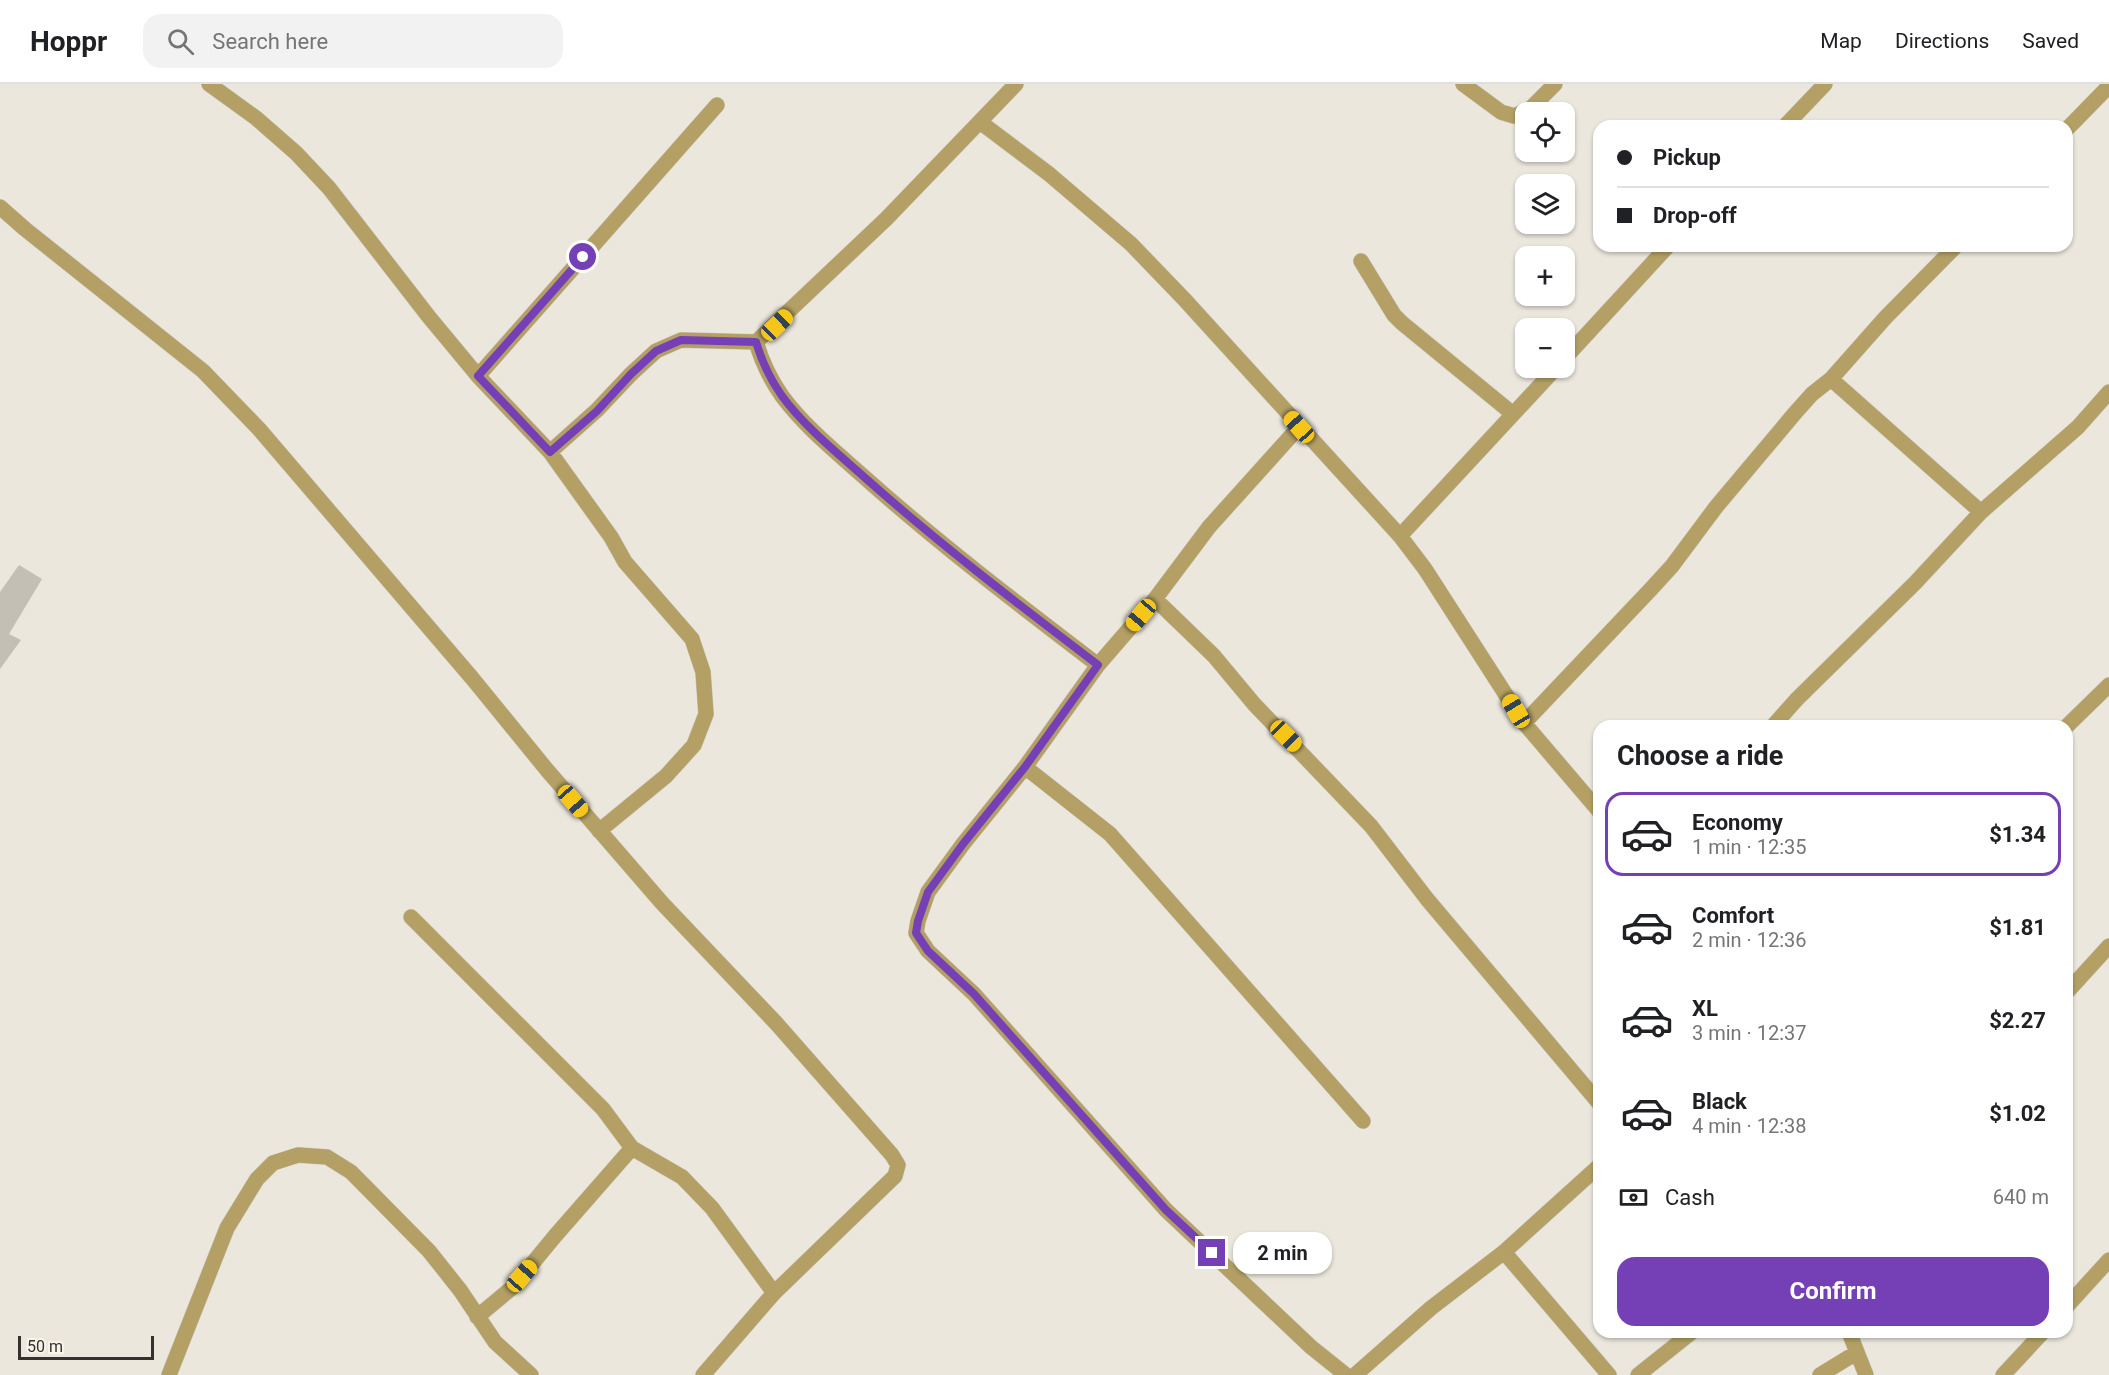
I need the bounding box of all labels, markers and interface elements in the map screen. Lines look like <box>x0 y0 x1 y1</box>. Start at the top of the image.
search box <box>143 14 563 68</box>
text: Hoppr <box>30 25 107 58</box>
icon: search <box>164 25 197 58</box>
text: Search here <box>212 29 328 54</box>
text: Map <box>1820 29 1862 53</box>
text: Directions <box>1895 29 1989 53</box>
text: Saved <box>2022 29 2079 53</box>
map controls <box>1515 102 1575 378</box>
button: locate <box>1515 102 1575 162</box>
text: Pickup <box>1653 145 1721 170</box>
button: layers <box>1515 174 1575 234</box>
text: Drop-off <box>1653 203 1737 228</box>
route start <box>569 243 596 270</box>
button: + <box>1515 246 1575 306</box>
car <box>758 306 796 344</box>
button: − <box>1515 318 1575 378</box>
car <box>1280 408 1318 446</box>
car <box>1123 595 1159 635</box>
car <box>1499 691 1533 731</box>
car <box>1267 717 1305 755</box>
text: Choose a ride <box>1617 740 1783 772</box>
car <box>554 782 592 820</box>
icon: car <box>1620 807 1674 861</box>
text: Economy <box>1692 810 1783 835</box>
text: $1.34 <box>1989 822 2046 847</box>
text: 1 min · 12:35 <box>1692 835 1807 859</box>
icon: car <box>1620 900 1674 954</box>
text: Comfort <box>1692 903 1774 928</box>
text: $1.81 <box>1989 915 2046 940</box>
text: 2 min · 12:36 <box>1692 928 1807 952</box>
icon: car <box>1620 993 1674 1047</box>
text: XL <box>1692 996 1718 1021</box>
text: $2.27 <box>1989 1008 2046 1033</box>
text: 3 min · 12:37 <box>1692 1021 1807 1045</box>
icon: car <box>1620 1086 1674 1140</box>
text: Black <box>1692 1089 1747 1114</box>
text: $1.02 <box>1989 1101 2046 1126</box>
text: 4 min · 12:38 <box>1692 1114 1807 1138</box>
icon: cash <box>1617 1181 1650 1214</box>
text: Cash <box>1665 1185 1715 1210</box>
text: 640 m <box>1993 1185 2049 1209</box>
callout: 2 min <box>1233 1232 1332 1274</box>
route end <box>1198 1239 1225 1266</box>
text: 2 min <box>1257 1241 1308 1265</box>
car <box>503 1257 541 1295</box>
button: Confirm <box>1617 1257 2049 1326</box>
scale bar <box>18 1333 154 1360</box>
text: 50 m <box>27 1337 63 1356</box>

